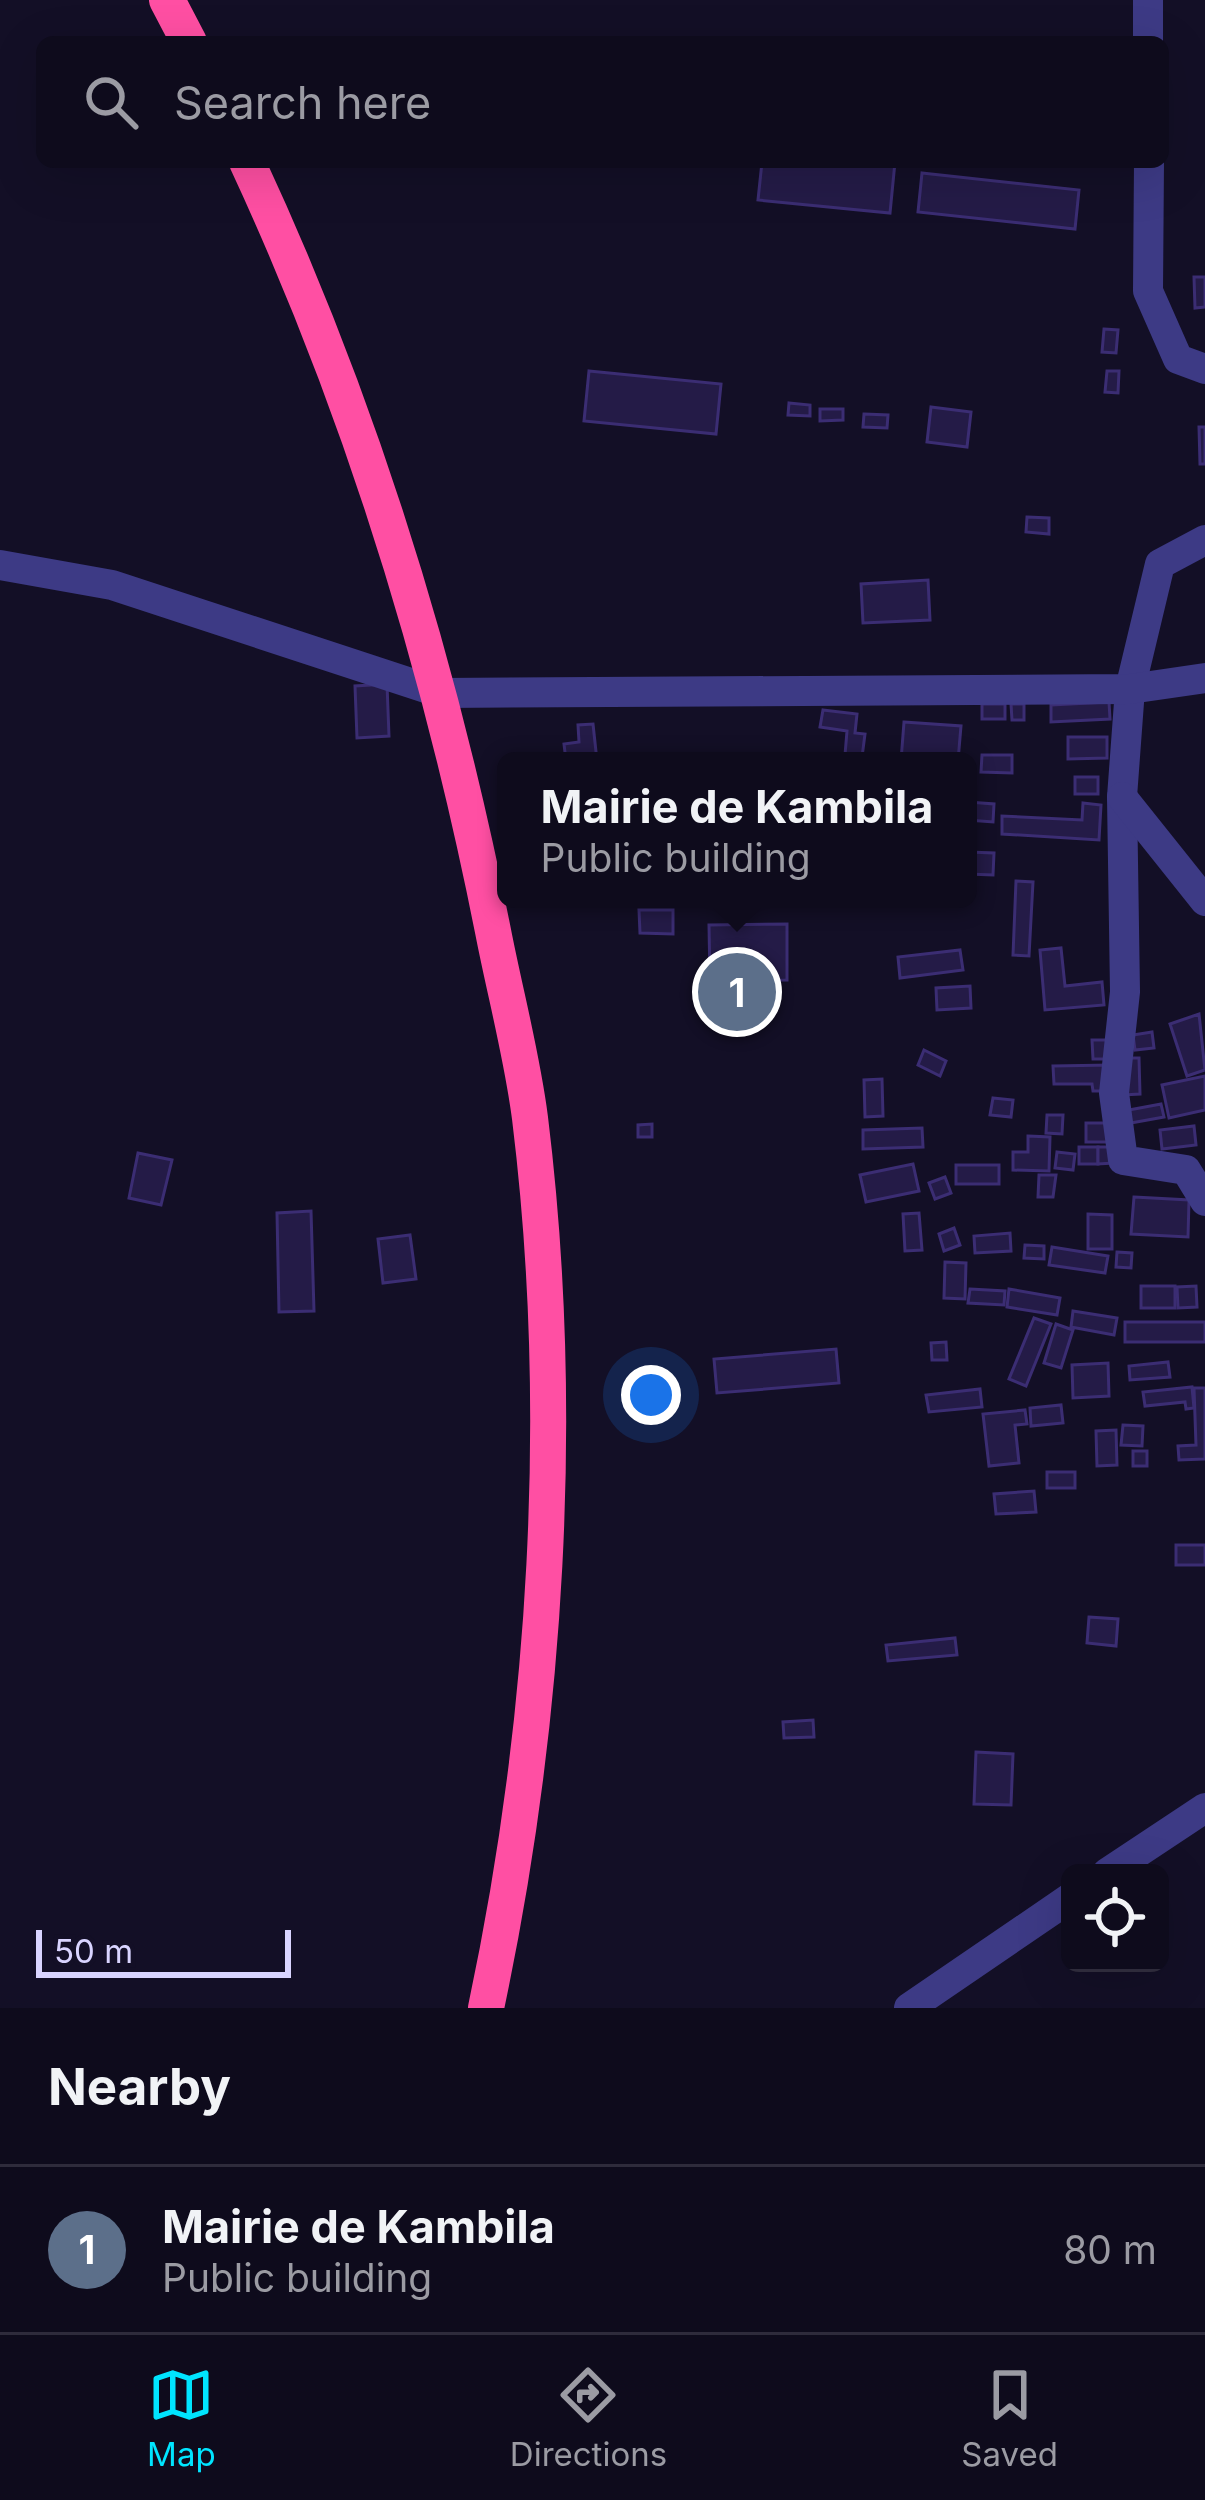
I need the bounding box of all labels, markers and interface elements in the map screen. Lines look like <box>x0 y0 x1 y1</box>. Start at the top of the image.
search box <box>36 36 1169 168</box>
icon: search <box>78 69 144 135</box>
text: Search here <box>174 75 431 130</box>
popup <box>497 752 977 908</box>
text: Mairie de Kambila <box>541 779 933 834</box>
text: Public building <box>541 834 811 881</box>
pin: 1 <box>698 947 776 1037</box>
your location <box>621 1365 681 1425</box>
map controls <box>1061 1864 1169 1972</box>
button: locate <box>1061 1864 1169 1972</box>
scale bar <box>36 1924 291 1977</box>
text: 50 m <box>54 1931 133 1971</box>
text: Nearby <box>48 2056 231 2117</box>
text: Mairie de Kambila <box>162 2199 555 2254</box>
text: 1 <box>79 2226 95 2273</box>
text: 80 m <box>1063 2226 1157 2273</box>
text: Public building <box>162 2254 432 2301</box>
tab: Map <box>147 2362 216 2474</box>
tab: Directions <box>510 2362 667 2474</box>
tab: Saved <box>961 2362 1058 2474</box>

